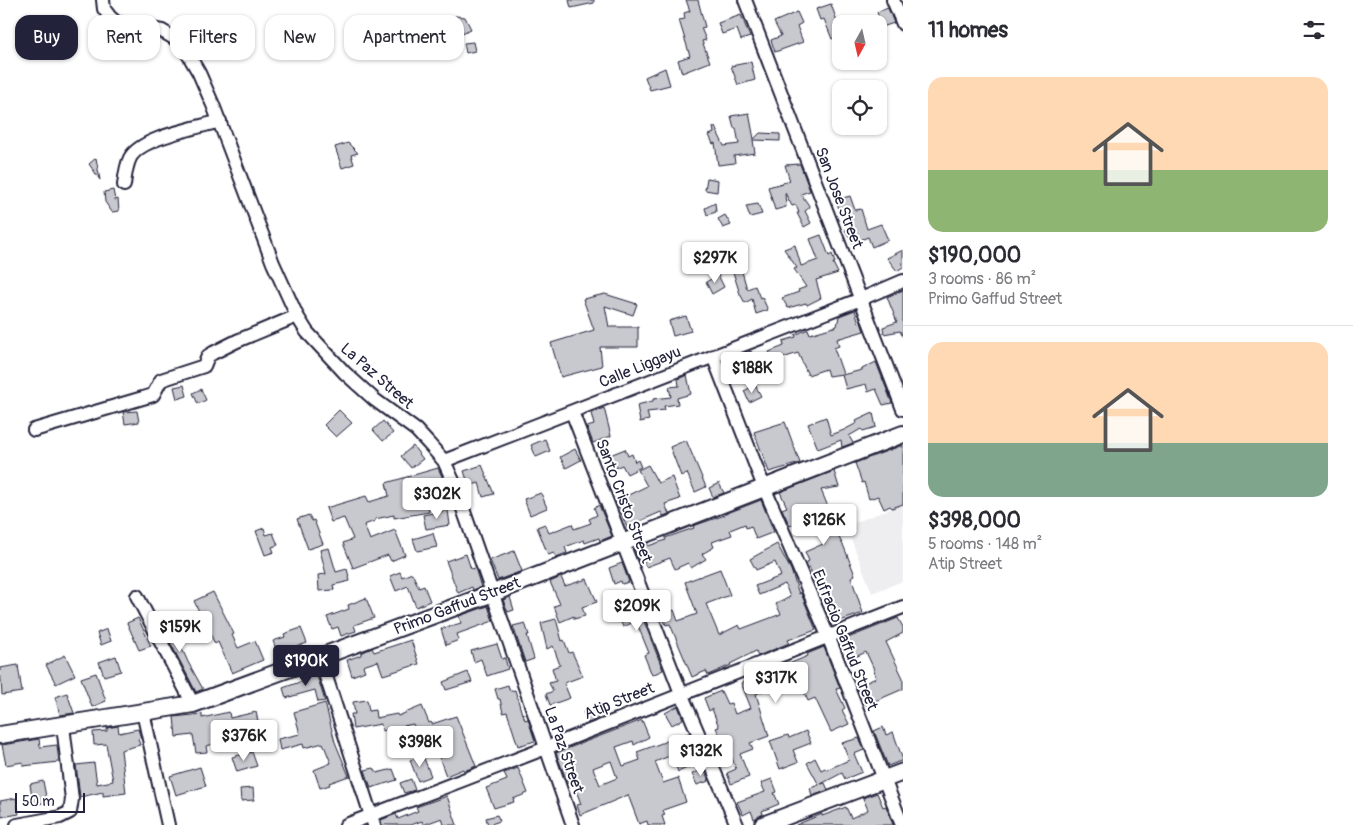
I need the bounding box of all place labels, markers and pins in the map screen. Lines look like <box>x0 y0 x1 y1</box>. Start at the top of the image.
pin: $297K <box>680 242 750 284</box>
pin: $188K <box>717 352 787 394</box>
pin: $302K <box>402 478 472 520</box>
pin: $126K <box>789 504 859 546</box>
pin: $209K <box>602 590 672 632</box>
pin: $159K <box>145 610 215 653</box>
pin: $190K <box>271 644 341 687</box>
pin: $317K <box>741 662 811 704</box>
pin: $376K <box>209 720 279 762</box>
pin: $398K <box>385 726 455 768</box>
pin: $132K <box>666 734 736 777</box>

